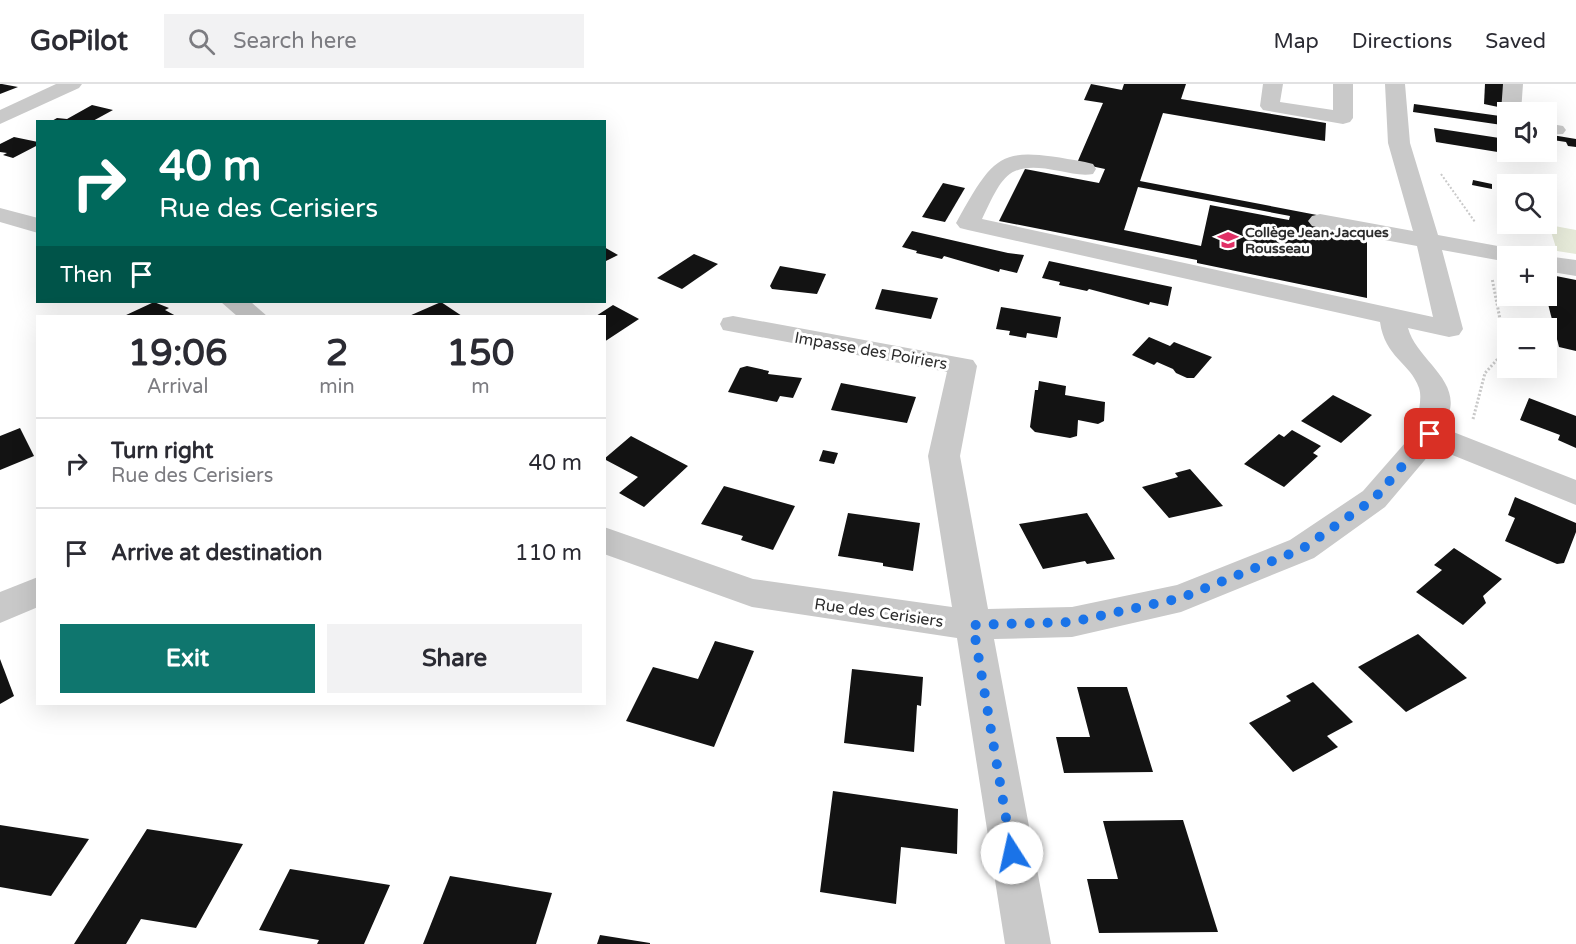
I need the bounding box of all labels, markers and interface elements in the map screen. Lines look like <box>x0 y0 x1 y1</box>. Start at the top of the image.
search box <box>164 14 584 68</box>
text: GoPilot <box>30 24 128 58</box>
icon: search <box>185 25 218 58</box>
text: Search here <box>233 28 357 54</box>
text: Map <box>1273 29 1319 54</box>
text: Directions <box>1352 29 1452 54</box>
text: Saved <box>1485 29 1546 54</box>
map controls <box>1497 102 1557 378</box>
button: sound <box>1497 102 1557 162</box>
text: 40 m <box>159 141 261 192</box>
icon: right <box>60 144 138 222</box>
button: search <box>1497 174 1557 234</box>
text: Rue des Cerisiers <box>159 192 378 225</box>
place label: Collège Jean-Jacques Rousseau <box>1245 224 1389 257</box>
school or university icon: Collège Jean-Jacques Rousseau <box>1216 228 1240 252</box>
button: + <box>1497 246 1557 306</box>
icon: arrive <box>125 258 158 291</box>
text: Then <box>60 262 113 288</box>
button: − <box>1497 318 1557 378</box>
street label: Impasse des Poiriers <box>793 328 949 374</box>
text: 19:06 <box>128 332 228 375</box>
text: 2 <box>326 332 348 375</box>
text: 150 <box>446 332 514 375</box>
text: Arrival <box>147 375 209 399</box>
text: min <box>319 375 355 399</box>
text: m <box>471 375 490 399</box>
pin <box>1404 408 1455 459</box>
icon: arrive <box>1413 417 1446 450</box>
text: Turn right <box>111 438 213 464</box>
icon: right <box>60 447 93 480</box>
text: 40 m <box>528 450 582 476</box>
text: Rue des Cerisiers <box>111 464 273 488</box>
icon: arrive <box>60 537 93 570</box>
text: Arrive at destination <box>111 540 322 566</box>
text: 110 m <box>515 540 582 566</box>
street label: Rue des Cerisiers <box>813 594 945 632</box>
button: Exit <box>60 624 315 693</box>
button: Share <box>327 624 582 693</box>
position arrow <box>980 821 1044 885</box>

